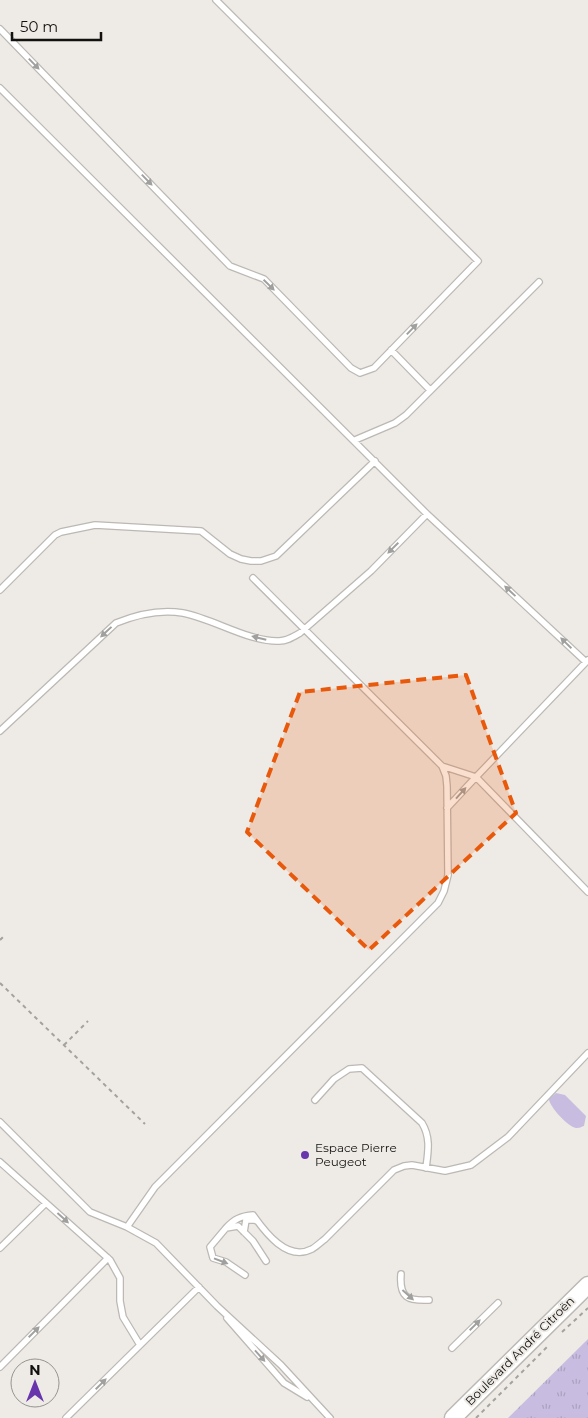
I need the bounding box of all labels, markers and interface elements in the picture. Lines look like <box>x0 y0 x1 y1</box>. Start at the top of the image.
scale bar <box>12 10 101 42</box>
text: 50 m <box>20 17 58 36</box>
one-way arrow <box>28 57 40 69</box>
one-way arrow <box>141 174 153 186</box>
one-way arrow <box>262 279 274 291</box>
one-way arrow <box>406 323 418 335</box>
one-way arrow <box>387 542 399 554</box>
one-way arrow <box>505 585 517 597</box>
one-way arrow <box>100 626 112 638</box>
one-way arrow <box>251 633 266 641</box>
one-way arrow <box>560 637 572 649</box>
one-way arrow <box>456 786 467 799</box>
place label: Espace Pierre Peugeot <box>315 1140 397 1169</box>
marker: Espace Pierre Peugeot <box>299 1149 311 1161</box>
one-way arrow <box>56 1212 69 1223</box>
one-way arrow <box>214 1257 229 1265</box>
one-way arrow <box>401 1289 414 1300</box>
street label: Boulevard André Citroën <box>462 1293 577 1408</box>
one-way arrow <box>469 1320 481 1332</box>
one-way arrow <box>28 1326 40 1338</box>
one-way arrow <box>254 1350 266 1362</box>
north arrow <box>10 1358 60 1408</box>
text: N <box>29 1361 41 1379</box>
one-way arrow <box>95 1378 107 1390</box>

